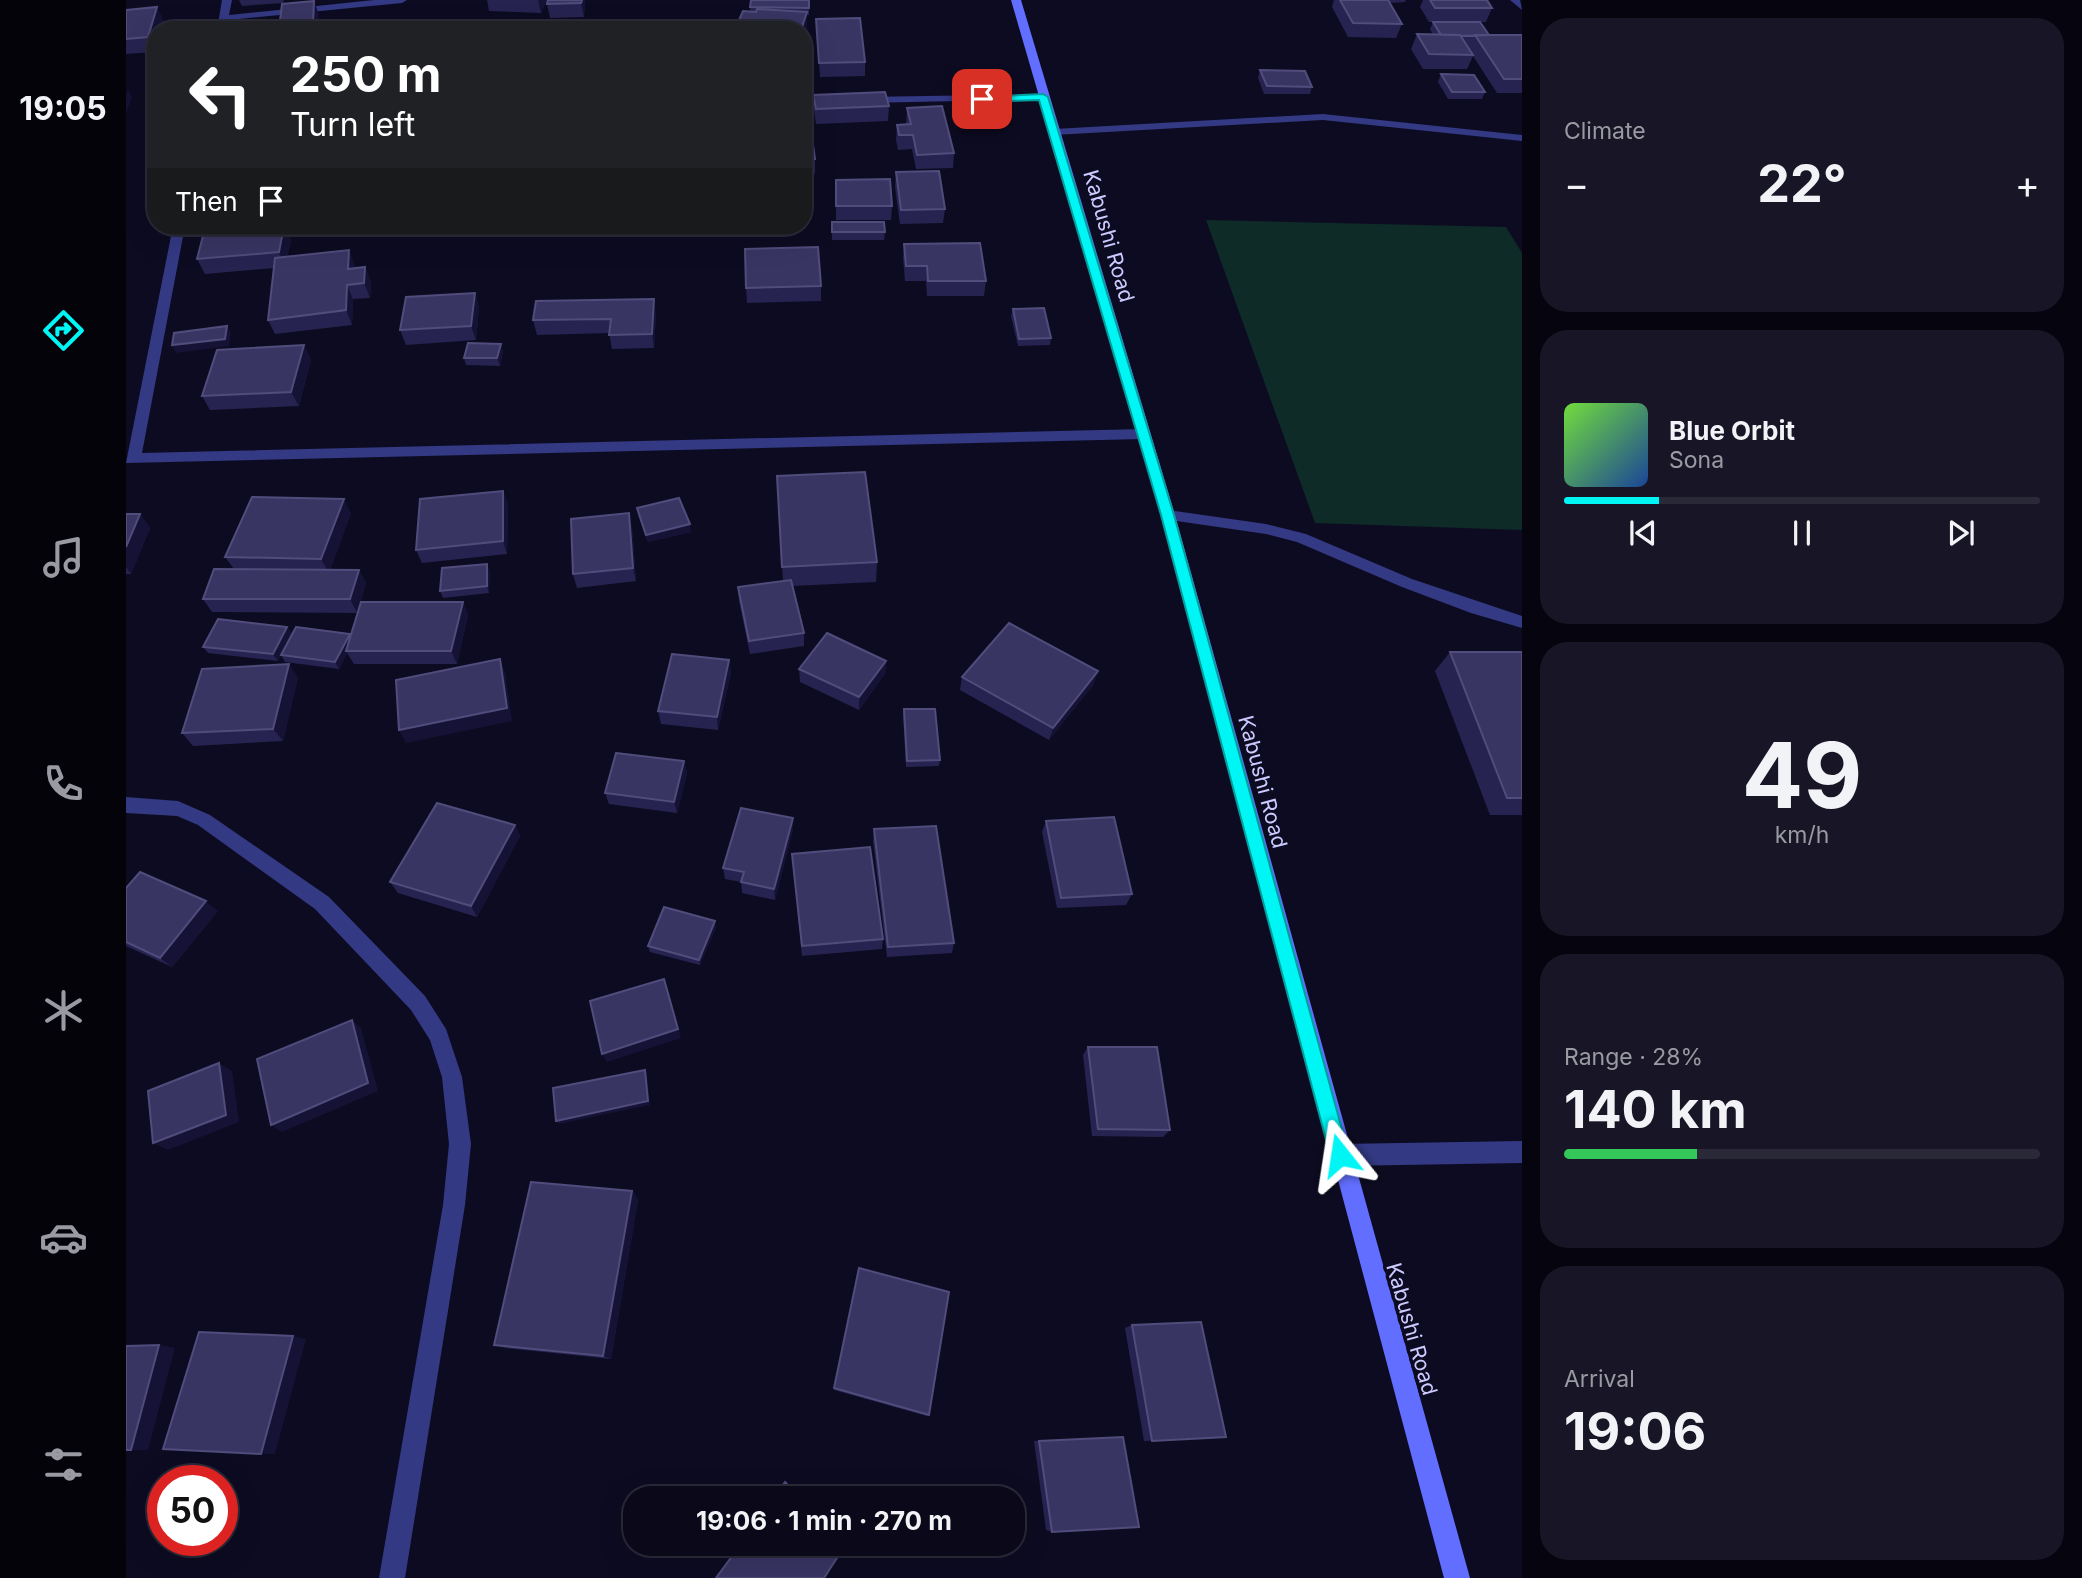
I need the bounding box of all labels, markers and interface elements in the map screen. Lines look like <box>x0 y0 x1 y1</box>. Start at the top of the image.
text: 250 m <box>290 45 442 104</box>
icon: left <box>175 49 266 140</box>
pin <box>952 69 1012 129</box>
icon: arrive <box>963 80 1001 118</box>
text: 19:05 <box>19 89 107 128</box>
text: Turn left <box>290 105 415 144</box>
text: Climate <box>1564 117 1646 145</box>
text: 22° <box>1757 152 1847 215</box>
text: − <box>1564 161 1589 207</box>
text: + <box>2015 161 2040 207</box>
street label: Kabushi Road <box>1078 167 1140 305</box>
icon: arrive <box>252 182 290 220</box>
text: Then <box>175 186 238 217</box>
icon: directions <box>39 306 88 355</box>
text: Blue Orbit <box>1669 415 1795 446</box>
text: Sona <box>1669 446 1724 474</box>
icon: previous <box>1624 514 1662 552</box>
icon: pause <box>1783 514 1821 552</box>
icon: next <box>1942 514 1980 552</box>
icon: music <box>39 533 88 582</box>
street label: Kabushi Road <box>1233 713 1293 851</box>
text: 49 <box>1742 720 1862 830</box>
icon: phone <box>39 759 88 808</box>
text: km/h <box>1775 821 1829 849</box>
icon: climate <box>39 986 88 1035</box>
text: Range · 28% <box>1564 1043 1703 1071</box>
text: 140 km <box>1564 1078 1747 1141</box>
position arrow <box>1303 1118 1377 1192</box>
icon: car <box>39 1213 88 1262</box>
street label: Kabushi Road <box>1381 1260 1443 1398</box>
text: Arrival <box>1564 1365 1635 1393</box>
text: 19:06 <box>1564 1400 1706 1463</box>
icon: filters <box>39 1440 88 1489</box>
speed limit sign: 50 <box>147 1465 238 1556</box>
text: 19:06 · 1 min · 270 m <box>696 1505 952 1536</box>

